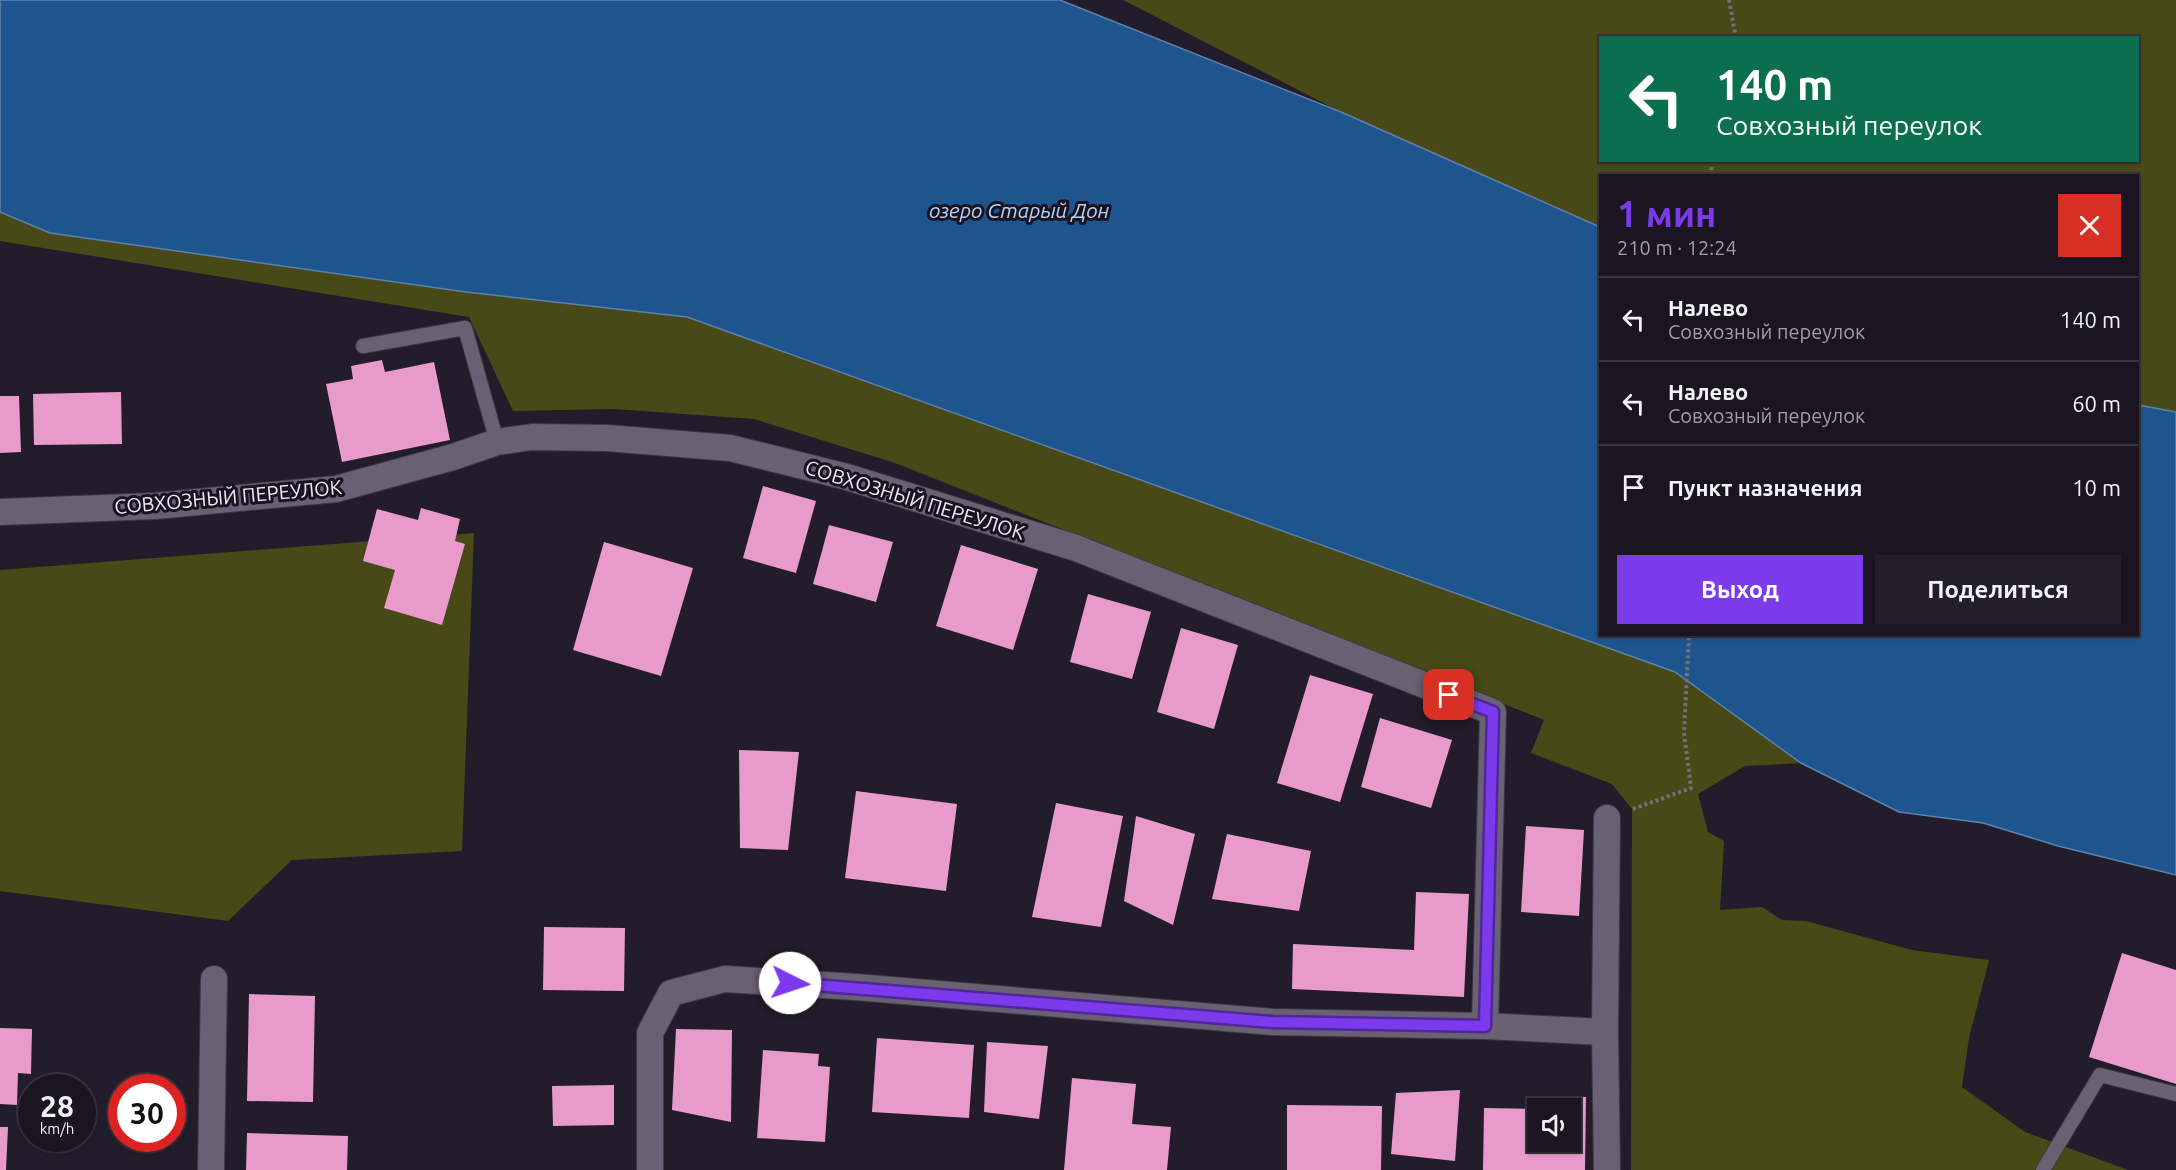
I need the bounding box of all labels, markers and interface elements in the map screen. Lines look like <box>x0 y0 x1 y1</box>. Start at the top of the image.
icon: left <box>1617 60 1695 138</box>
text: 140 m <box>1716 61 1833 108</box>
text: Совхозный переулок <box>1716 110 1982 140</box>
text: 1 мин <box>1617 193 1716 234</box>
button: close <box>2058 194 2121 257</box>
water label: озеро Старый Дон <box>929 198 1109 222</box>
text: 210 m · 12:24 <box>1617 236 1737 259</box>
text: Налево <box>1668 295 1748 320</box>
icon: left <box>1617 303 1650 336</box>
text: 140 m <box>2060 307 2121 332</box>
text: Совхозный переулок <box>1668 320 1865 343</box>
text: Налево <box>1668 379 1748 404</box>
icon: left <box>1617 387 1650 420</box>
text: 60 m <box>2072 391 2121 416</box>
text: Совхозный переулок <box>1668 404 1865 427</box>
street label: СОВХОЗНЫЙ ПЕРЕУЛОК <box>803 455 1028 544</box>
icon: arrive <box>1617 471 1650 504</box>
street label: СОВХОЗНЫЙ ПЕРЕУЛОК <box>113 475 343 518</box>
text: Пункт назначения <box>1668 475 1862 500</box>
text: 10 m <box>2072 475 2121 500</box>
button: Выход <box>1617 555 1863 624</box>
button: Поделиться <box>1875 555 2121 624</box>
pin <box>1423 669 1474 720</box>
icon: arrive <box>1432 678 1465 711</box>
position arrow <box>758 951 822 1015</box>
speed limit sign: 30 <box>108 1074 186 1152</box>
text: 28 <box>40 1089 74 1123</box>
map controls <box>1527 1098 1581 1152</box>
button: sound <box>1527 1098 1581 1152</box>
text: km/h <box>40 1120 74 1137</box>

